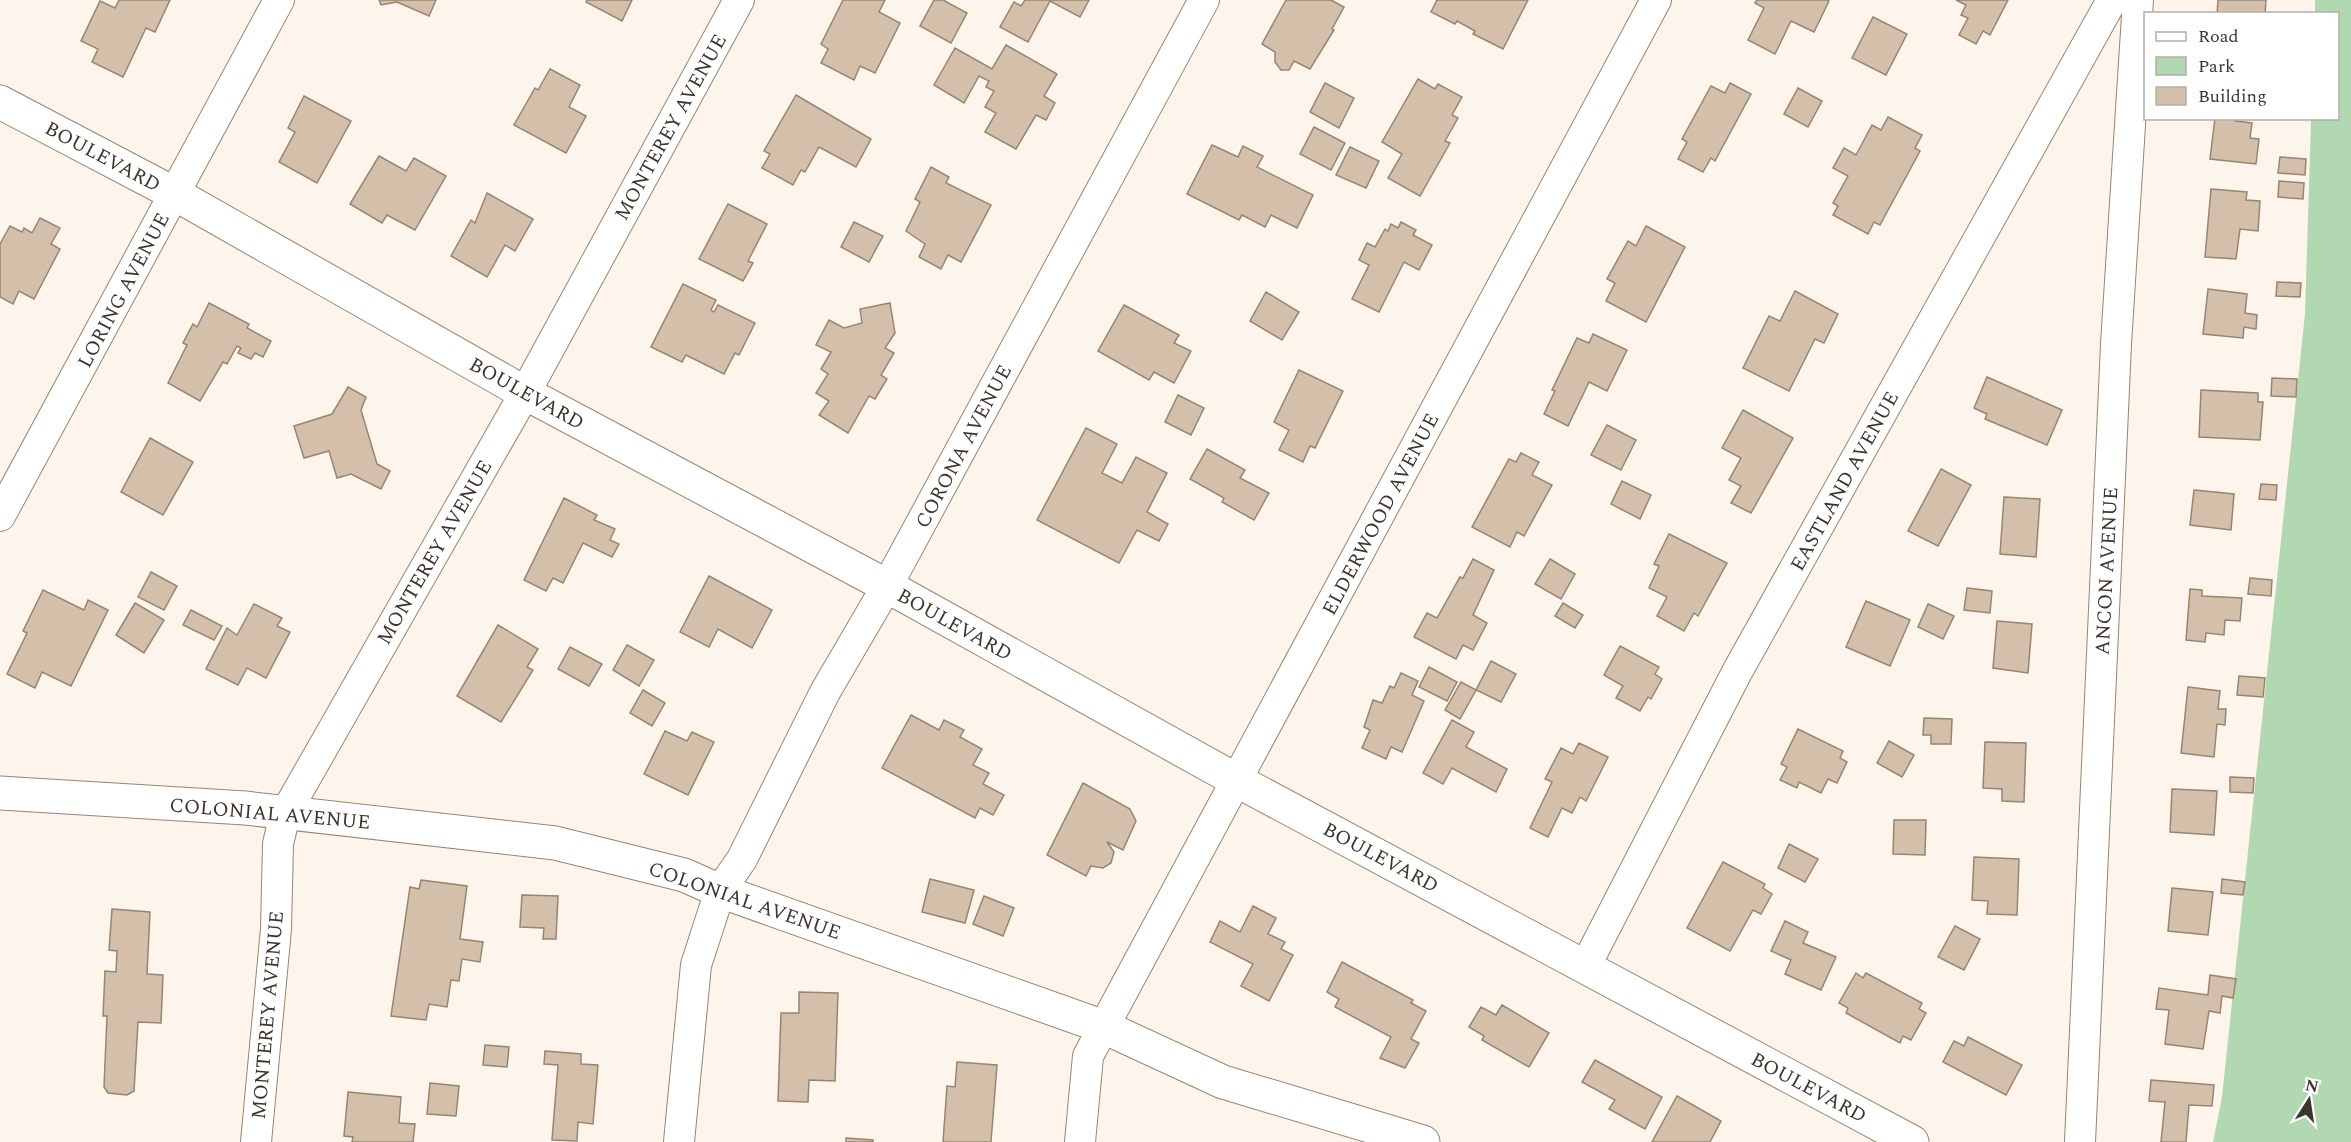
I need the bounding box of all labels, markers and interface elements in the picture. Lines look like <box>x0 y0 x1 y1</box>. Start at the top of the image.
legend <box>2144 12 2339 120</box>
text: Road <box>2198 23 2239 50</box>
street label: MONTEREY AVENUE <box>607 29 735 226</box>
text: Park <box>2198 53 2235 80</box>
text: Building <box>2198 83 2267 110</box>
street label: BOULEVARD <box>39 114 166 200</box>
street label: LORING AVENUE <box>70 207 178 374</box>
street label: BOULEVARD <box>463 350 590 438</box>
street label: CORONA AVENUE <box>908 359 1020 534</box>
street label: EASTLAND AVENUE <box>1783 386 1907 577</box>
street label: ELDERWOOD AVENUE <box>1315 408 1447 621</box>
street label: MONTEREY AVENUE <box>370 454 500 651</box>
street label: ANCON AVENUE <box>2088 486 2126 656</box>
street label: BOULEVARD <box>891 581 1018 669</box>
street label: COLONIAL AVENUE <box>168 790 372 838</box>
street label: BOULEVARD <box>1317 815 1444 901</box>
street label: COLONIAL AVENUE <box>644 854 845 948</box>
street label: MONTEREY AVENUE <box>244 910 292 1121</box>
street label: BOULEVARD <box>1745 1045 1872 1131</box>
north arrow <box>2279 1070 2339 1130</box>
text: N <box>2303 1073 2321 1099</box>

